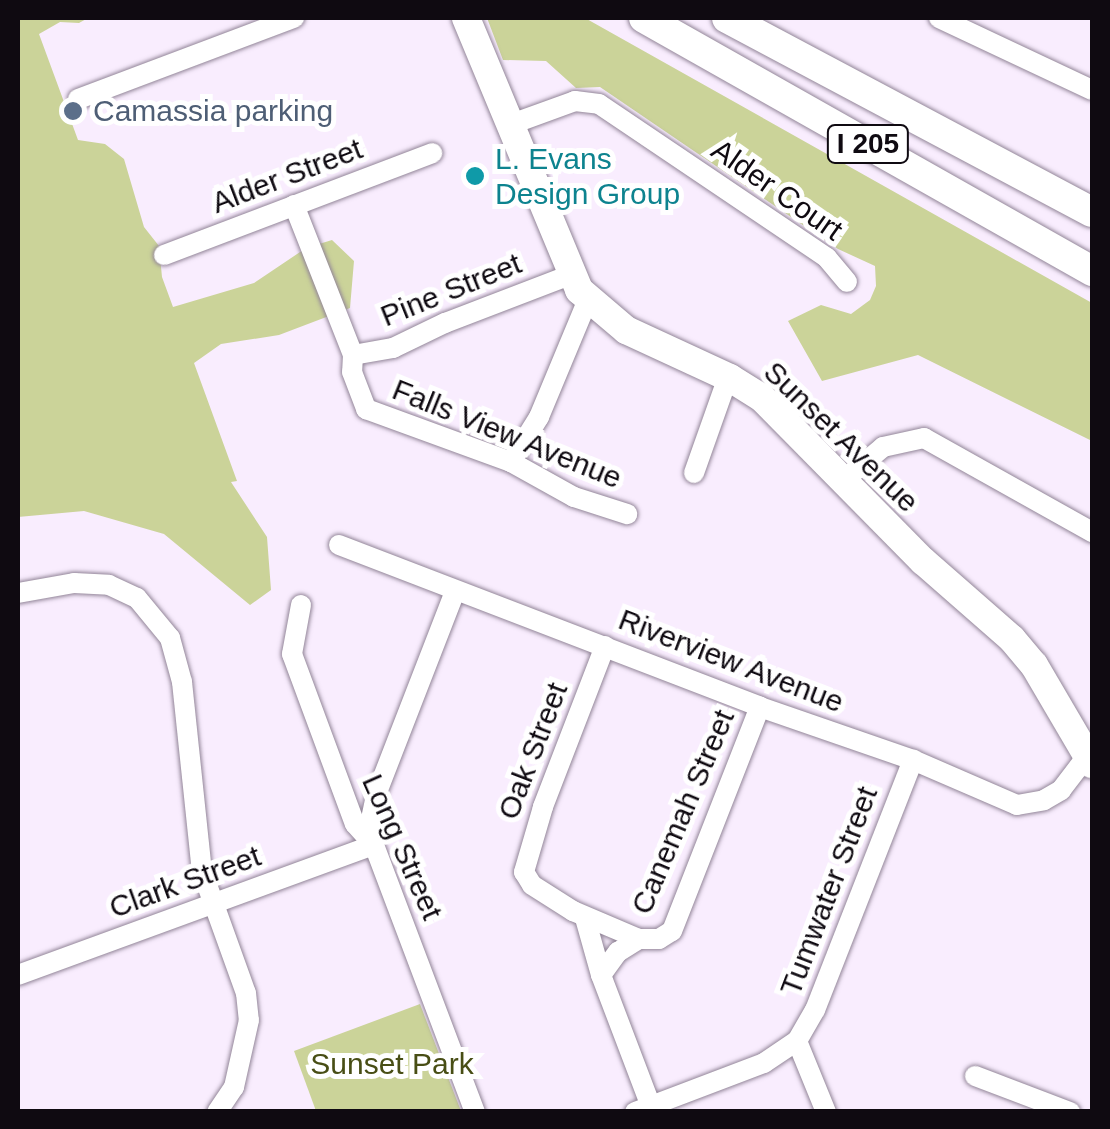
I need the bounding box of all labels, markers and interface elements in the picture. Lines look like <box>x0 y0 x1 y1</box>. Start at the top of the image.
place label: Camassia parking <box>93 93 333 129</box>
marker: Camassia parking <box>62 100 84 122</box>
road number: I 205 <box>826 121 910 167</box>
street label: Alder Street <box>207 131 367 221</box>
street label: Alder Court <box>705 132 849 248</box>
place label: L. Evans Design Group <box>495 141 680 212</box>
marker: L. Evans Design Group <box>464 165 486 187</box>
street label: Pine Street <box>375 246 527 334</box>
street label: Sunset Avenue <box>756 354 926 520</box>
street label: Falls View Avenue <box>386 371 628 497</box>
street label: Riverview Avenue <box>613 601 849 721</box>
street label: Oak Street <box>491 678 575 824</box>
street label: Canemah Street <box>624 704 742 920</box>
street label: Long Street <box>354 769 450 925</box>
street label: Tumwater Street <box>773 782 885 1000</box>
street label: Clark Street <box>104 838 266 926</box>
park label: Sunset Park <box>310 1046 474 1082</box>

